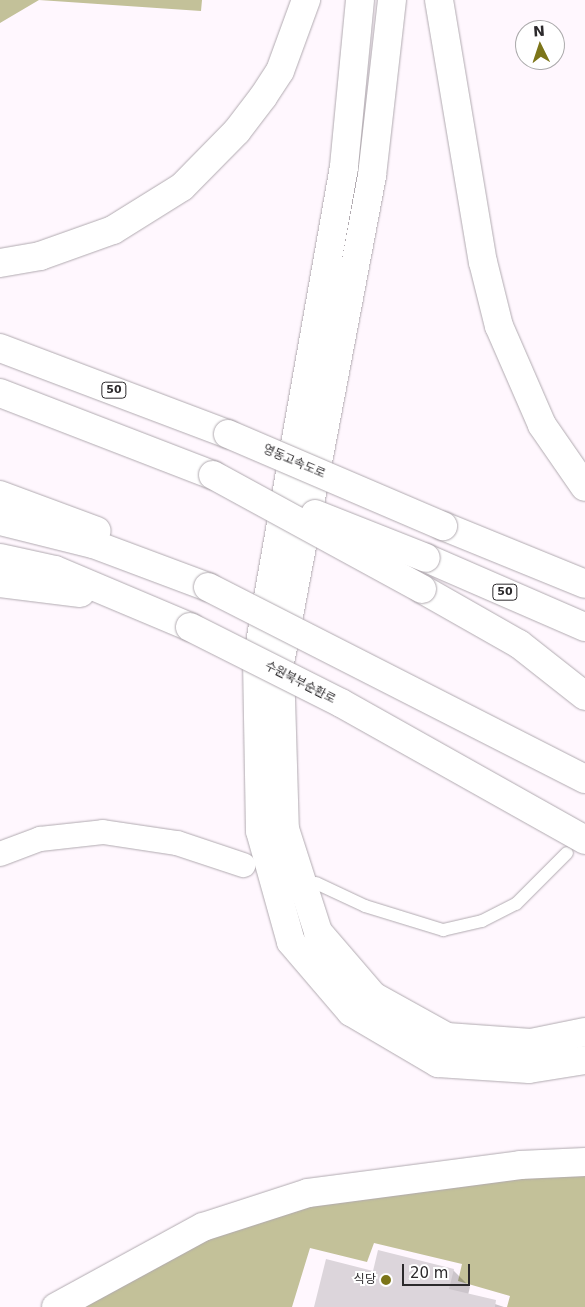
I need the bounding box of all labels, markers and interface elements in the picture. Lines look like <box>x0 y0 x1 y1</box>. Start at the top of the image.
north arrow <box>515 20 565 70</box>
text: N <box>533 23 545 39</box>
road number: 50 <box>100 382 128 398</box>
street label: 영동고속도로 <box>261 442 327 482</box>
road number: 50 <box>491 584 519 600</box>
street label: 수원북부순환로 <box>262 659 338 707</box>
scale bar <box>405 1254 472 1286</box>
text: 20 m <box>410 1264 448 1282</box>
place label: 식당 <box>354 1273 376 1287</box>
marker: 식당 <box>380 1274 392 1286</box>

